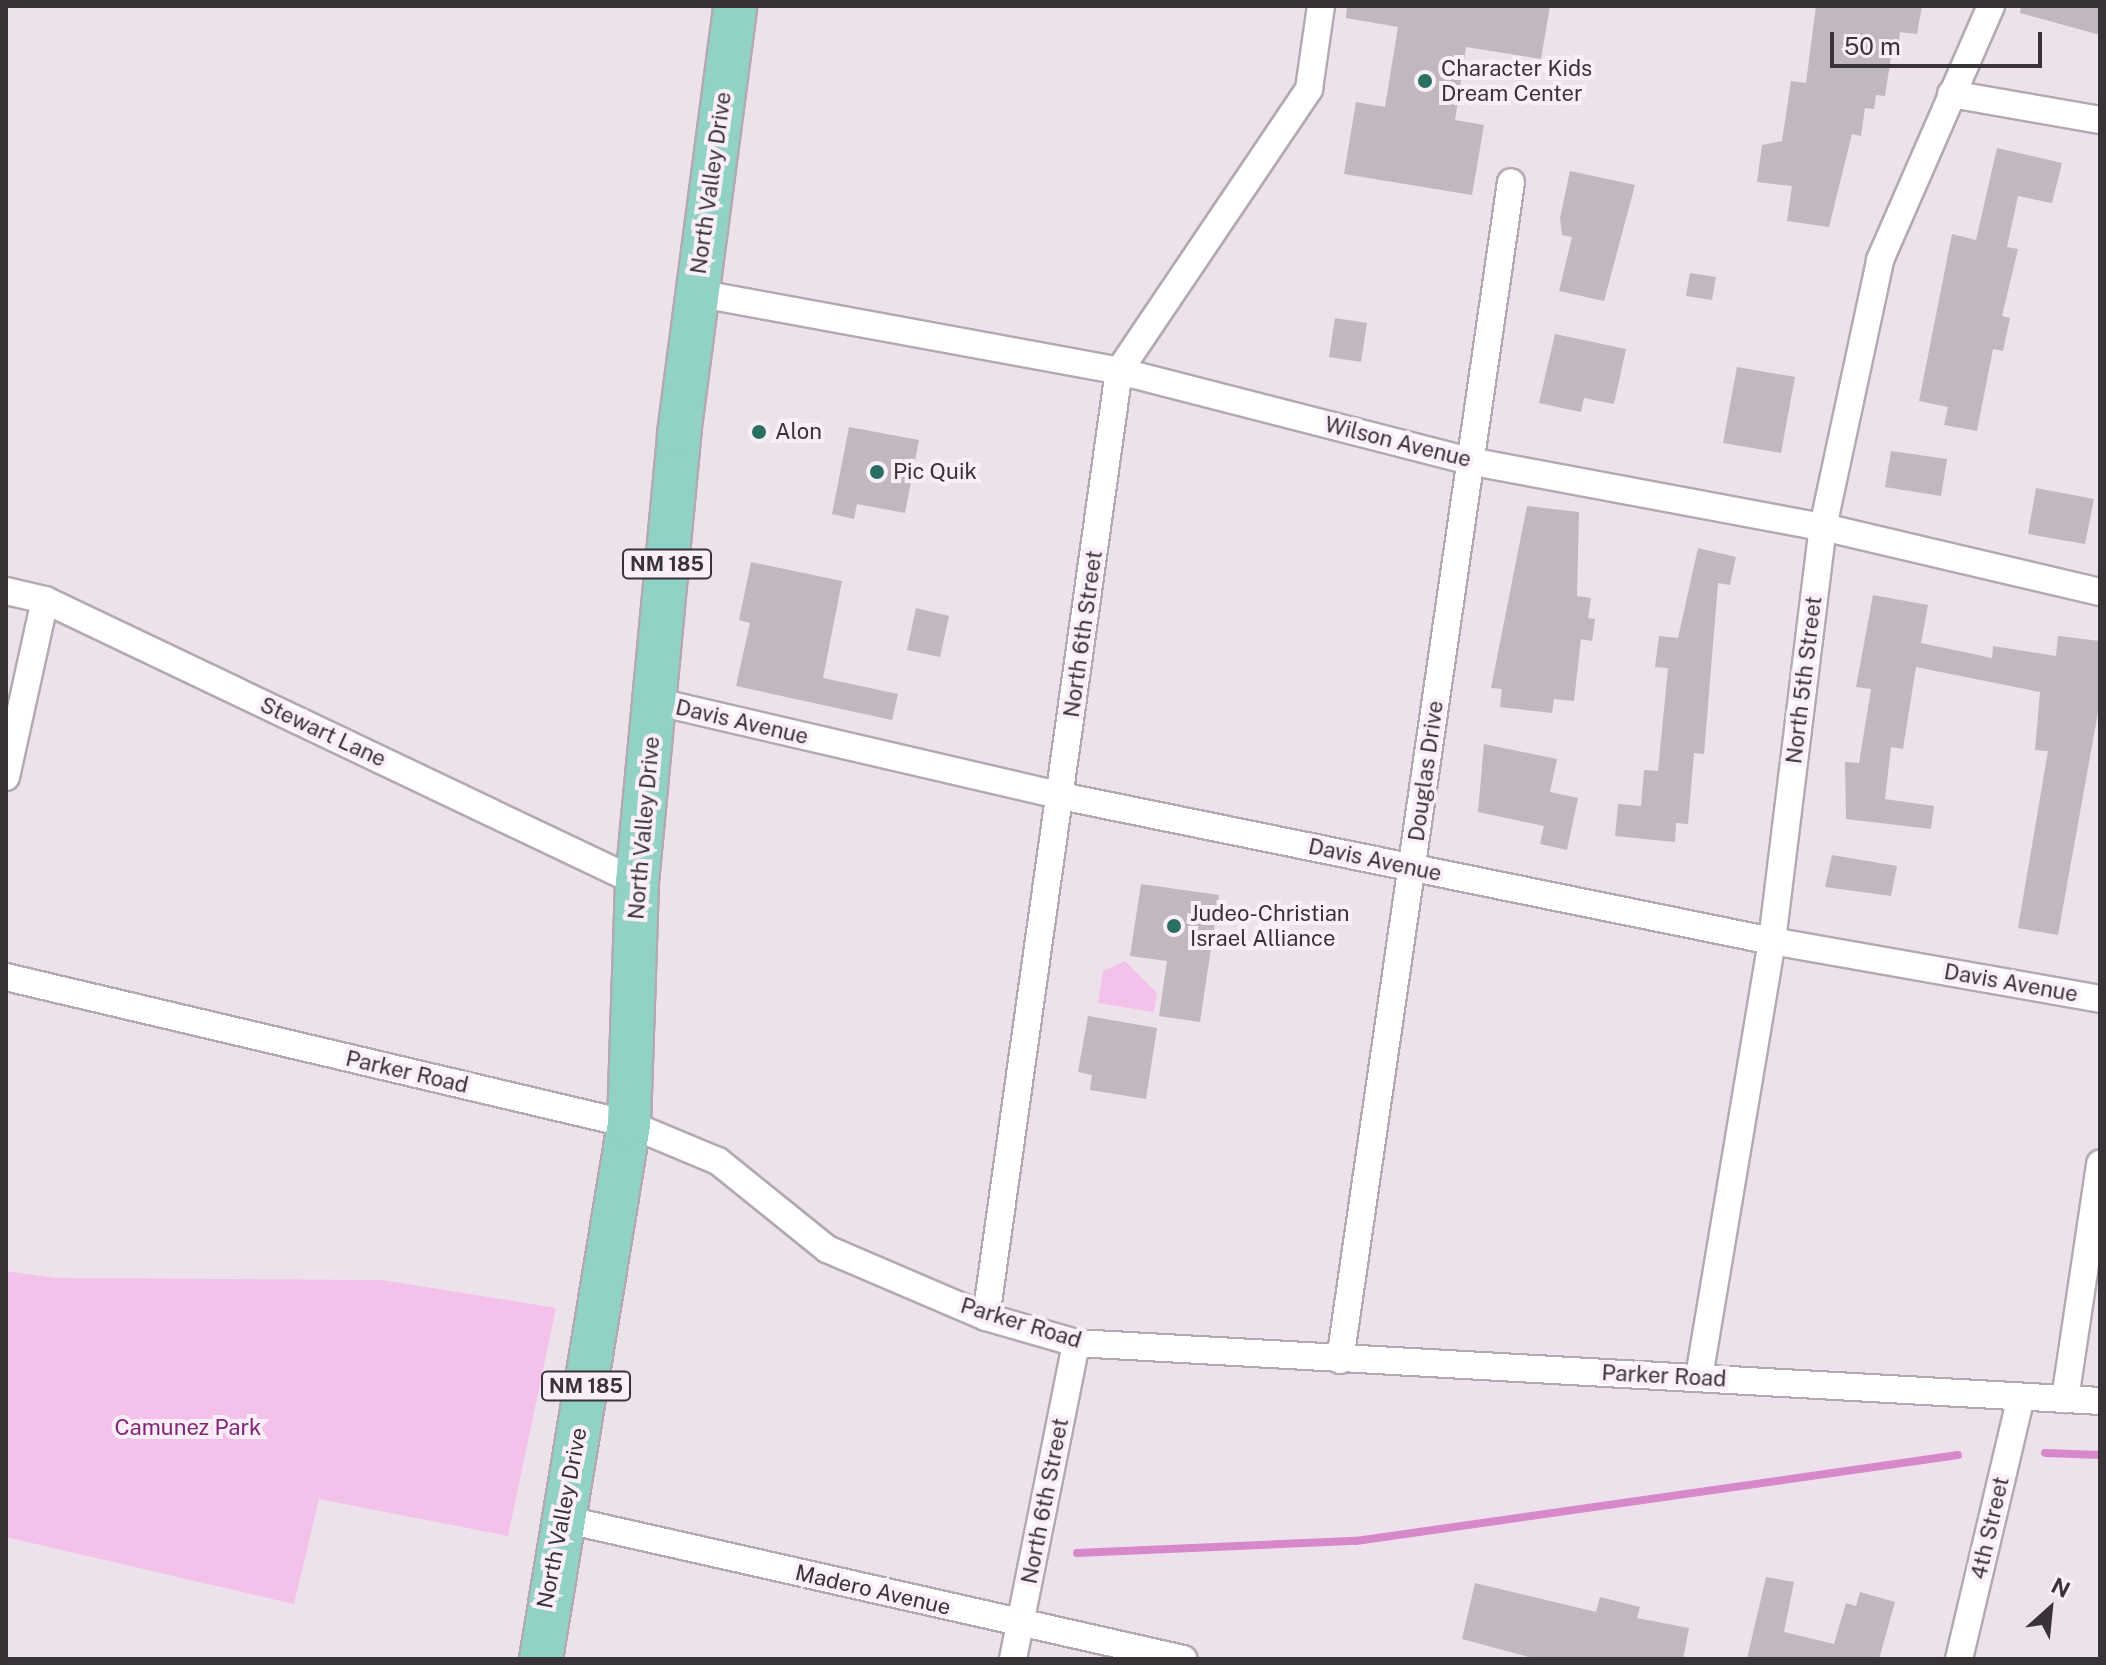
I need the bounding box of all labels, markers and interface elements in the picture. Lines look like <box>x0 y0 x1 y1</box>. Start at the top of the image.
scale bar <box>1834 16 2046 66</box>
text: 50 m <box>1844 32 1901 60</box>
place label: Character Kids Dream Center <box>1441 55 1592 106</box>
marker: Character Kids Dream Center <box>1416 72 1434 90</box>
street label: North Valley Drive <box>685 90 737 276</box>
street label: Wilson Avenue <box>1322 411 1474 473</box>
place label: Alon <box>775 419 822 445</box>
marker: Alon <box>750 423 768 441</box>
place label: Pic Quik <box>893 459 977 485</box>
marker: Pic Quik <box>868 463 886 481</box>
road number: NM 185 <box>621 548 713 580</box>
street label: North 6th Street <box>1058 549 1108 719</box>
street label: North 5th Street <box>1781 595 1827 765</box>
street label: Stewart Lane <box>256 691 390 773</box>
street label: Davis Avenue <box>673 694 811 750</box>
street label: Douglas Drive <box>1403 699 1449 843</box>
street label: North Valley Drive <box>623 735 665 921</box>
street label: Davis Avenue <box>1306 833 1444 887</box>
place label: Judeo-Christian Israel Alliance <box>1190 900 1349 952</box>
marker: Judeo-Christian Israel Alliance <box>1165 917 1183 935</box>
street label: Davis Avenue <box>1942 958 2080 1008</box>
street label: Parker Road <box>343 1045 471 1099</box>
street label: Parker Road <box>957 1292 1085 1354</box>
street label: Parker Road <box>1601 1360 1727 1392</box>
road number: NM 185 <box>540 1370 632 1402</box>
park label: Camunez Park <box>115 1415 261 1441</box>
street label: North 6th Street <box>1016 1416 1074 1586</box>
street label: North Valley Drive <box>531 1425 593 1611</box>
street label: 4th Street <box>1965 1474 2015 1582</box>
street label: Madero Avenue <box>793 1559 953 1621</box>
north arrow <box>2010 1569 2090 1649</box>
text: N <box>2047 1572 2074 1603</box>

